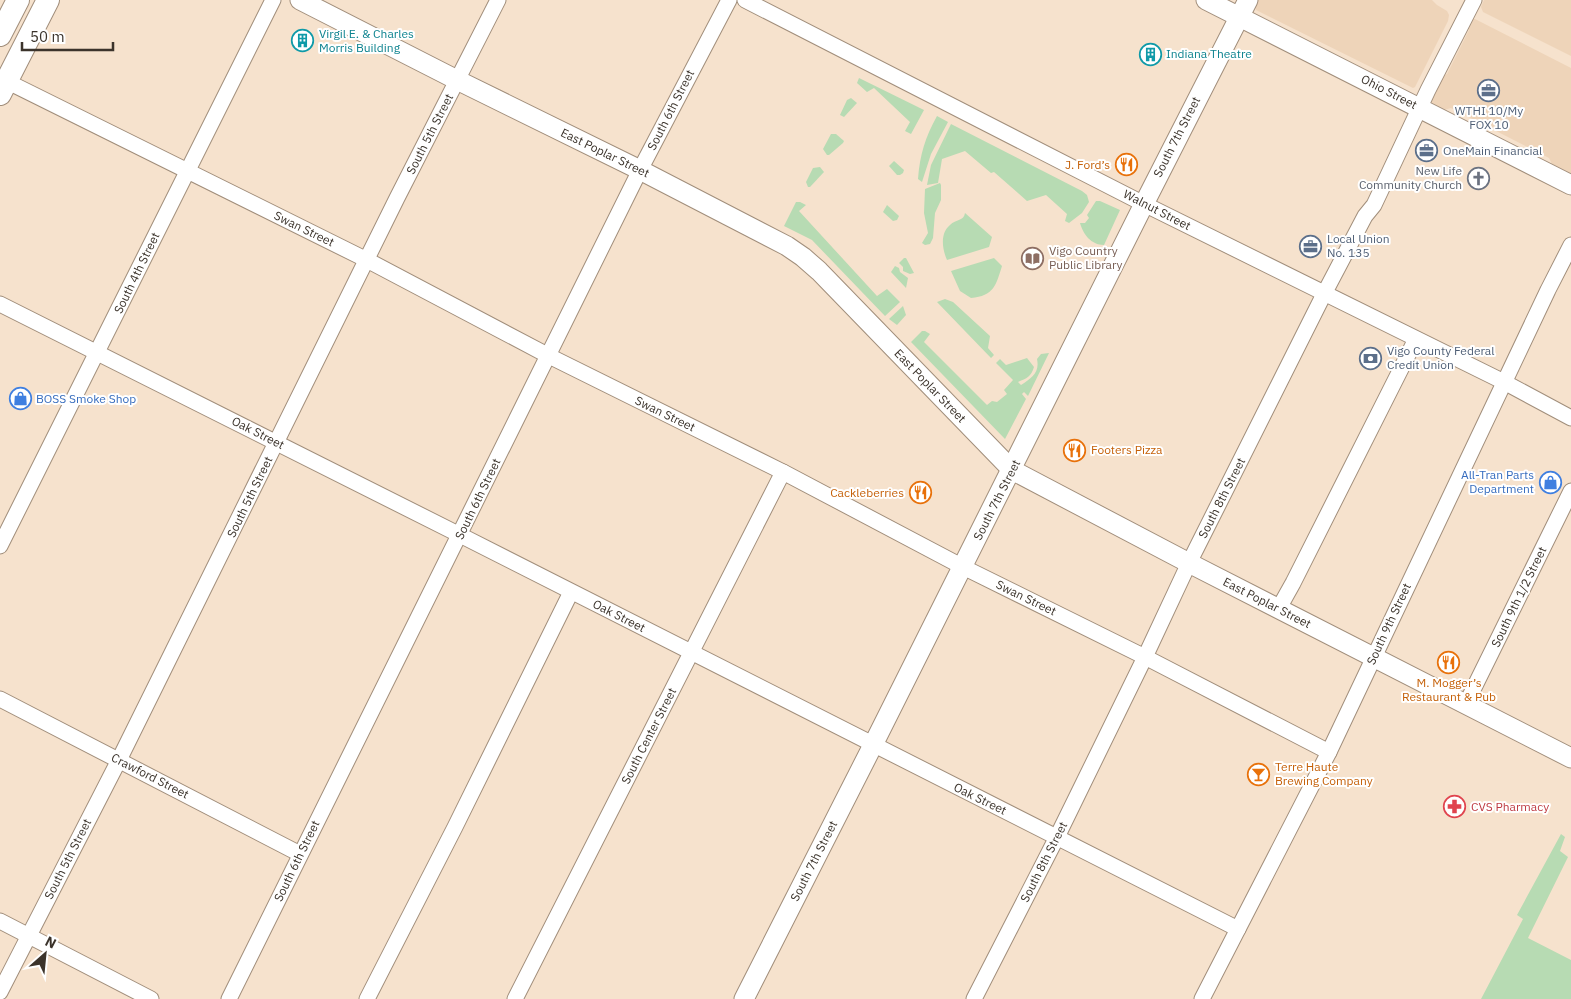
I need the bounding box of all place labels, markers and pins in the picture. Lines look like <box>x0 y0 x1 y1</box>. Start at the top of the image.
place label: Virgil E. & Charles Morris Building <box>319 26 414 55</box>
building icon: Virgil E. & Charles Morris Building <box>291 29 315 53</box>
building icon: Indiana Theatre <box>1138 42 1162 66</box>
place label: Indiana Theatre <box>1166 46 1252 61</box>
office icon: WTHI 10/My FOX 10 <box>1477 78 1501 102</box>
place label: WTHI 10/My FOX 10 <box>1455 103 1523 132</box>
office icon: OneMain Financial <box>1415 139 1439 163</box>
place label: OneMain Financial <box>1443 143 1542 158</box>
restaurant icon: J. Ford’s <box>1114 153 1138 177</box>
place label: J. Ford’s <box>1065 157 1110 172</box>
place label: New Life Community Church <box>1359 163 1462 192</box>
church icon: New Life Community Church <box>1466 166 1490 190</box>
place label: Local Union No. 135 <box>1327 231 1390 260</box>
office icon: Local Union No. 135 <box>1299 234 1323 258</box>
place label: Vigo Country Public Library <box>1049 243 1122 272</box>
library icon: Vigo Country Public Library <box>1021 246 1045 270</box>
place label: Vigo County Federal Credit Union <box>1387 343 1495 372</box>
bank icon: Vigo County Federal Credit Union <box>1359 346 1383 370</box>
shop icon: BOSS Smoke Shop <box>8 387 32 411</box>
place label: BOSS Smoke Shop <box>36 391 136 406</box>
restaurant icon: Footers Pizza <box>1063 438 1087 462</box>
place label: Footers Pizza <box>1091 442 1163 457</box>
place label: All-Tran Parts Department <box>1461 467 1534 496</box>
shop icon: All-Tran Parts Department <box>1538 470 1562 494</box>
restaurant icon: Cackleberries <box>908 481 932 505</box>
place label: Cackleberries <box>830 485 904 500</box>
restaurant icon: M. Mogger’s Restaurant & Pub <box>1437 650 1461 674</box>
place label: M. Mogger’s Restaurant & Pub <box>1402 675 1496 704</box>
place label: Terre Haute Brewing Company <box>1275 759 1373 788</box>
bar icon: Terre Haute Brewing Company <box>1247 762 1271 786</box>
pharmacy icon: CVS Pharmacy <box>1443 795 1467 819</box>
place label: CVS Pharmacy <box>1471 799 1549 814</box>

